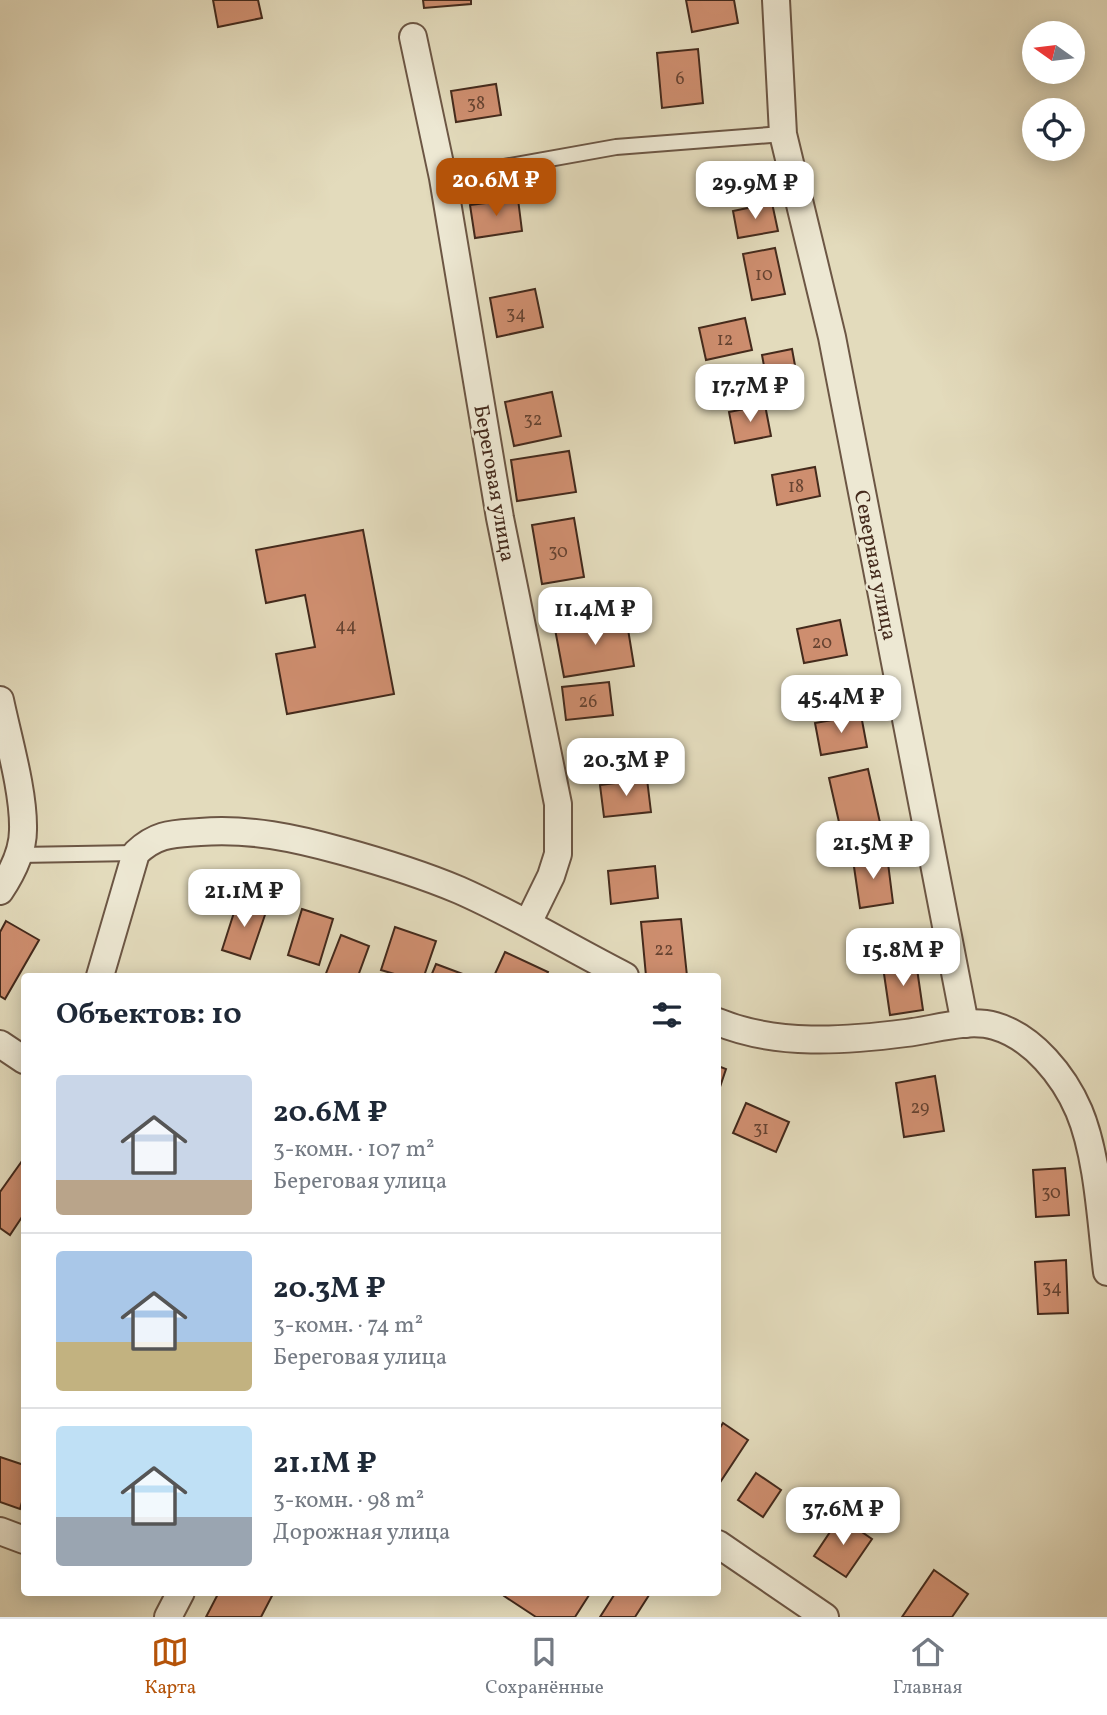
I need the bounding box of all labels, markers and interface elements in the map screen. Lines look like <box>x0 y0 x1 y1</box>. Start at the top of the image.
north arrow <box>1022 21 1085 84</box>
map controls <box>1022 21 1085 161</box>
house number: 6 <box>675 67 685 92</box>
house number: 38 <box>467 92 485 117</box>
button: locate <box>1022 98 1085 161</box>
pin: 20.6M ₽ <box>431 158 561 218</box>
pin: 29.9M ₽ <box>690 162 820 221</box>
text: 20.6M ₽ <box>452 165 540 197</box>
text: 29.9M ₽ <box>712 168 798 200</box>
house number: 10 <box>755 263 773 288</box>
house number: 34 <box>506 302 526 327</box>
house number: 12 <box>717 328 733 353</box>
pin: 17.7M ₽ <box>685 364 815 424</box>
text: 17.7M ₽ <box>711 371 789 403</box>
street label: Береговая улица <box>465 402 522 564</box>
house number: 32 <box>524 408 542 433</box>
house number: 18 <box>788 475 804 500</box>
street label: Северная улица <box>846 488 903 643</box>
house number: 30 <box>548 540 568 565</box>
pin: 11.4M ₽ <box>530 588 660 647</box>
text: 11.4M ₽ <box>554 594 636 626</box>
house number: 44 <box>335 614 357 639</box>
house number: 20 <box>812 631 832 656</box>
pin: 45.4M ₽ <box>776 676 906 735</box>
text: 45.4M ₽ <box>797 682 885 714</box>
house number: 26 <box>579 690 597 715</box>
pin: 20.3M ₽ <box>561 738 691 798</box>
text: 20.3M ₽ <box>583 745 669 777</box>
pin: 21.5M ₽ <box>808 822 938 881</box>
text: 21.5M ₽ <box>832 828 914 860</box>
pin: 21.1M ₽ <box>179 870 309 929</box>
text: 21.1M ₽ <box>204 876 284 908</box>
pin: 15.8M ₽ <box>838 928 968 988</box>
text: 15.8M ₽ <box>862 935 944 967</box>
house number: 22 <box>654 938 674 963</box>
text: Объектов: 10 <box>56 994 242 1036</box>
icon: filters <box>648 996 686 1034</box>
text: 20.6M ₽ <box>273 1092 388 1134</box>
house number: 29 <box>911 1096 929 1121</box>
icon: home <box>112 1103 196 1187</box>
house number: 31 <box>753 1117 769 1142</box>
text: 3-комн. · 107 m² <box>273 1134 435 1166</box>
text: Береговая улица <box>273 1166 447 1198</box>
house number: 30 <box>1041 1181 1061 1206</box>
text: 20.3M ₽ <box>273 1268 386 1310</box>
house number: 34 <box>1042 1276 1062 1301</box>
icon: home <box>112 1279 196 1363</box>
text: 3-комн. · 74 m² <box>273 1310 423 1342</box>
text: Береговая улица <box>273 1342 447 1374</box>
text: 21.1M ₽ <box>273 1443 377 1485</box>
icon: home <box>112 1454 196 1538</box>
text: 3-комн. · 98 m² <box>273 1485 424 1517</box>
pin: 37.6M ₽ <box>778 1488 908 1547</box>
text: 37.6M ₽ <box>802 1494 884 1526</box>
text: Дорожная улица <box>273 1517 451 1549</box>
tab: Карта <box>145 1633 196 1701</box>
tab: Сохранённые <box>485 1633 604 1701</box>
tab: Главная <box>893 1633 962 1701</box>

